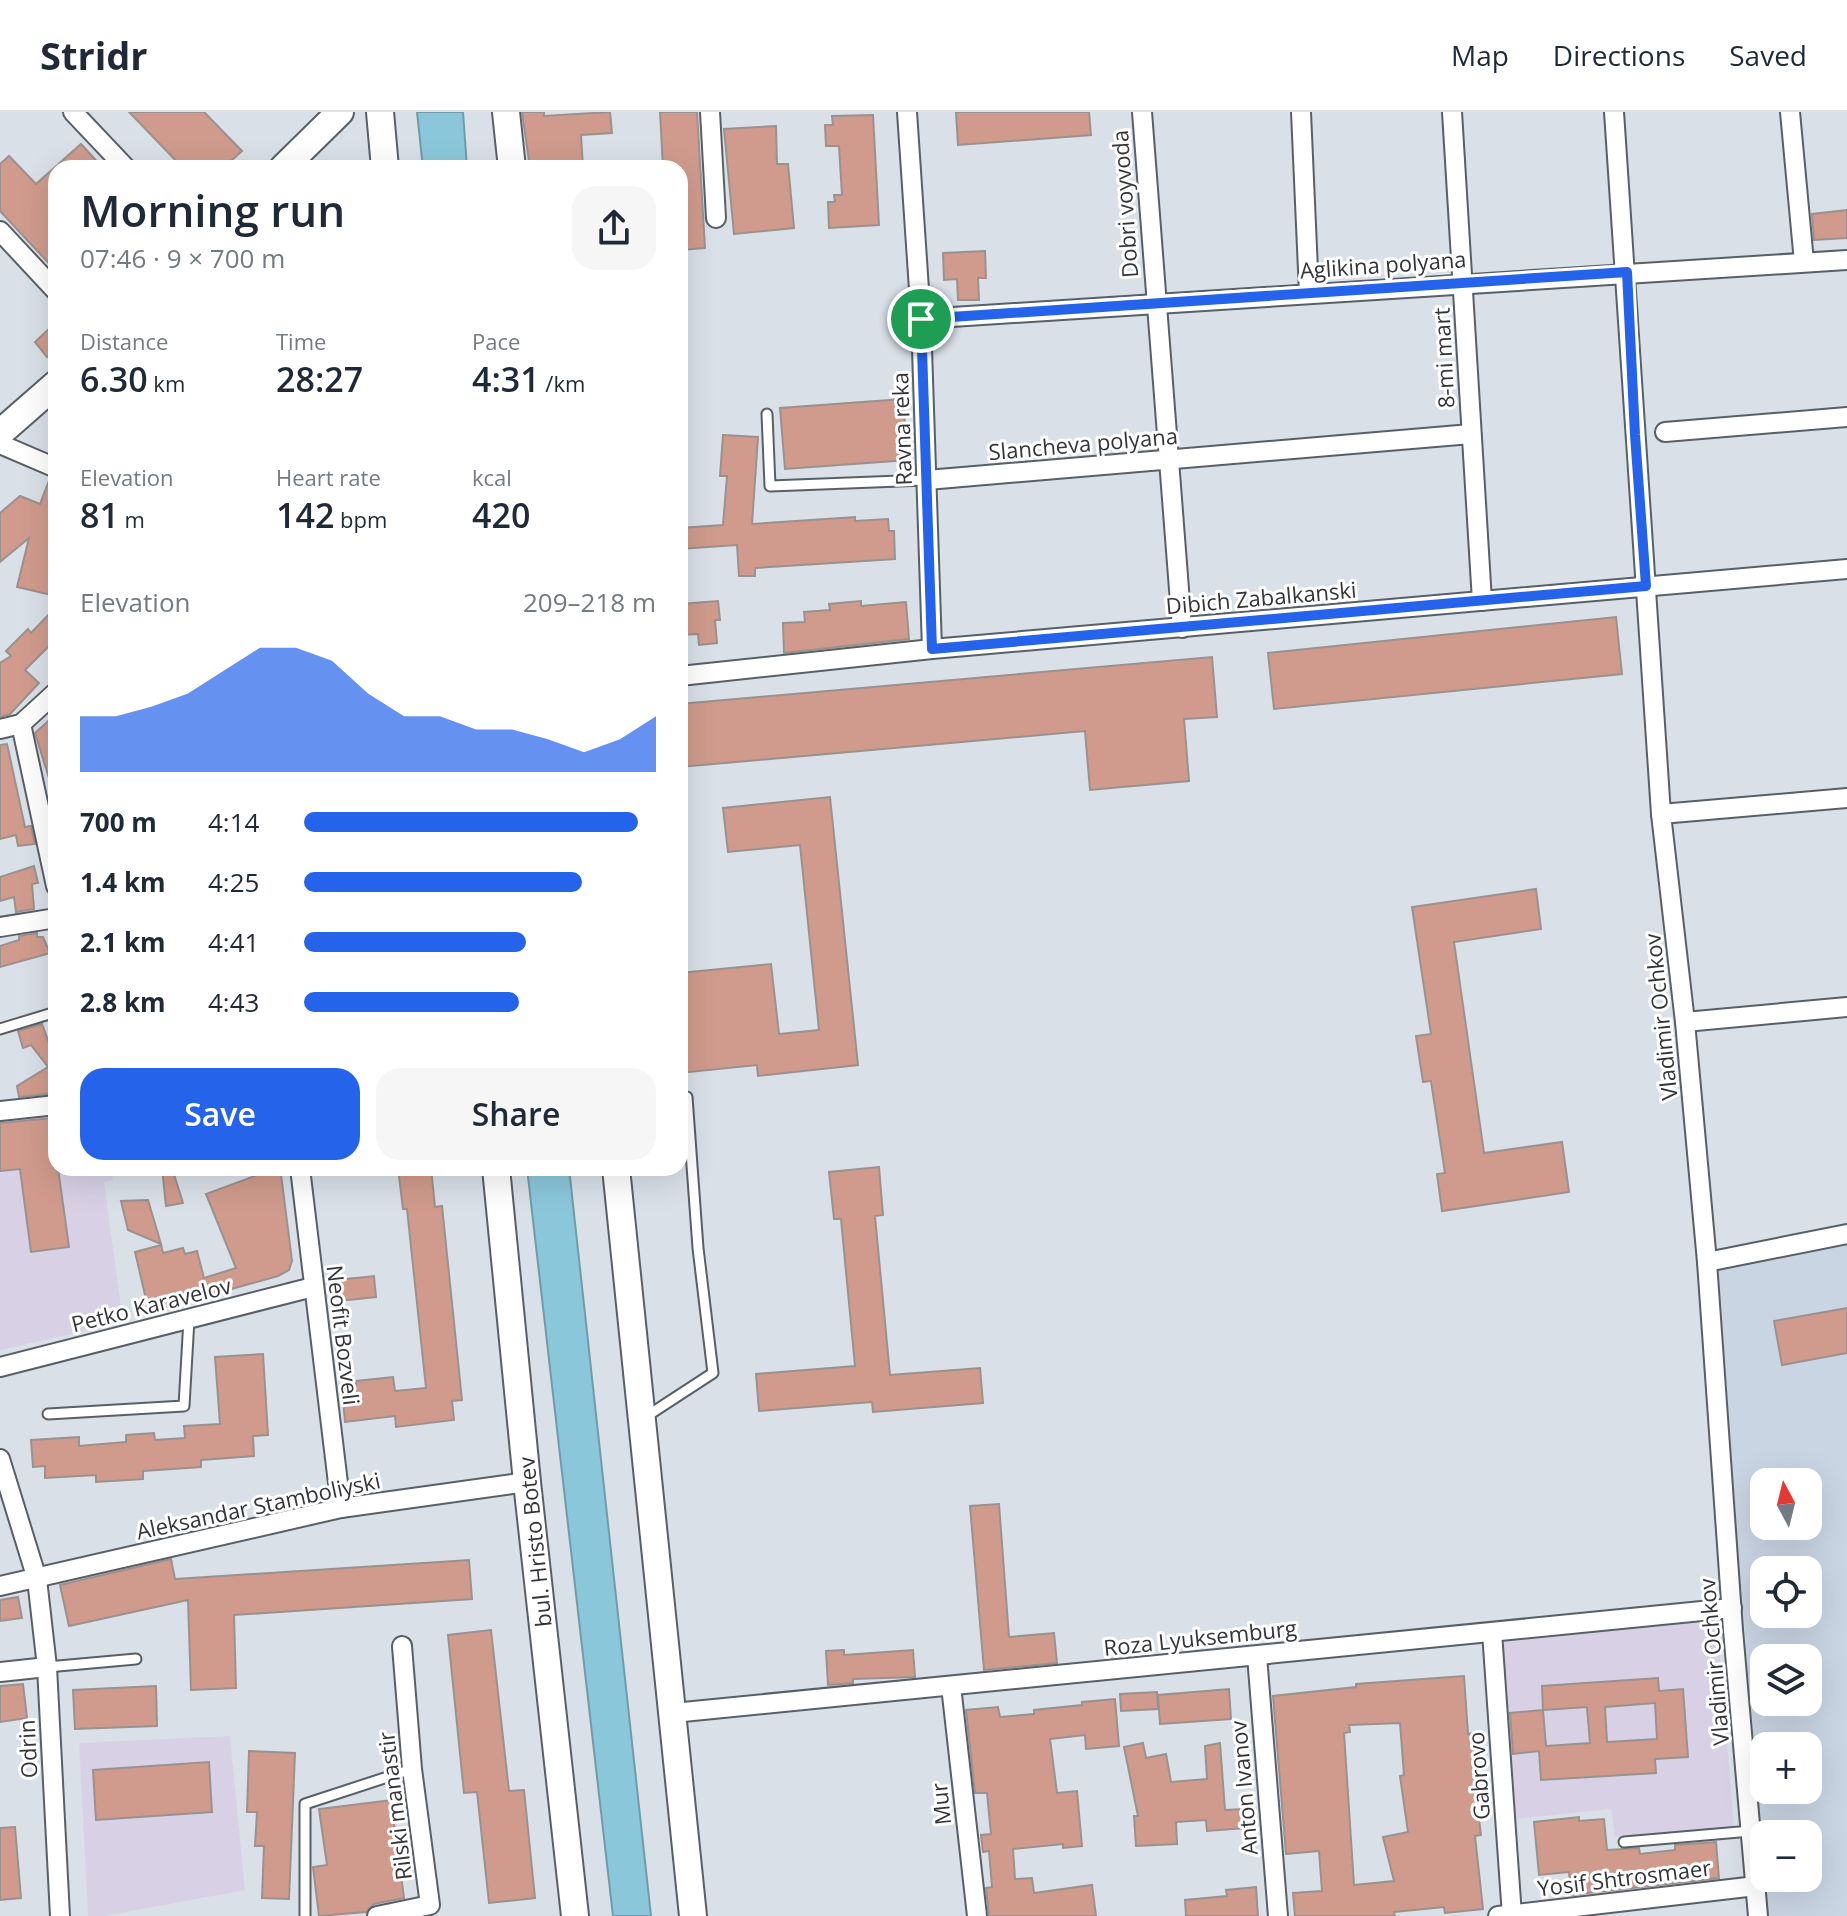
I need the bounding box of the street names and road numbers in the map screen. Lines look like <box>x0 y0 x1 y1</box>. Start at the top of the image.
street label: Dobri voyvoda <box>1104 129 1144 279</box>
street label: Aglikina polyana <box>1299 243 1467 285</box>
street label: 8-mi mart <box>1425 307 1461 409</box>
street label: Ravna reka <box>884 372 918 486</box>
street label: Slancheva polyana <box>987 420 1179 466</box>
street label: Dibich Zabalkanski <box>1164 574 1358 620</box>
street label: Vladimir Ochkov <box>1636 932 1684 1102</box>
street label: Neofit Bozveli <box>321 1263 367 1407</box>
street label: Petko Karavelov <box>68 1270 234 1338</box>
street label: bul. Hristo Botev <box>510 1456 558 1628</box>
street label: Aleksandar Stamboliyski <box>133 1464 383 1546</box>
street label: Vladimir Ochkov <box>1691 1577 1735 1747</box>
street label: Roza Lyuksemburg <box>1102 1612 1298 1662</box>
street label: Odrin <box>10 1719 44 1779</box>
street label: Anton Ivanov <box>1222 1720 1264 1856</box>
street label: Rilski manastir <box>370 1730 418 1882</box>
street label: Gabrovo <box>1460 1731 1496 1821</box>
street label: Mur <box>923 1781 957 1827</box>
street label: Yosif Shtrosmaer <box>1535 1851 1713 1903</box>

